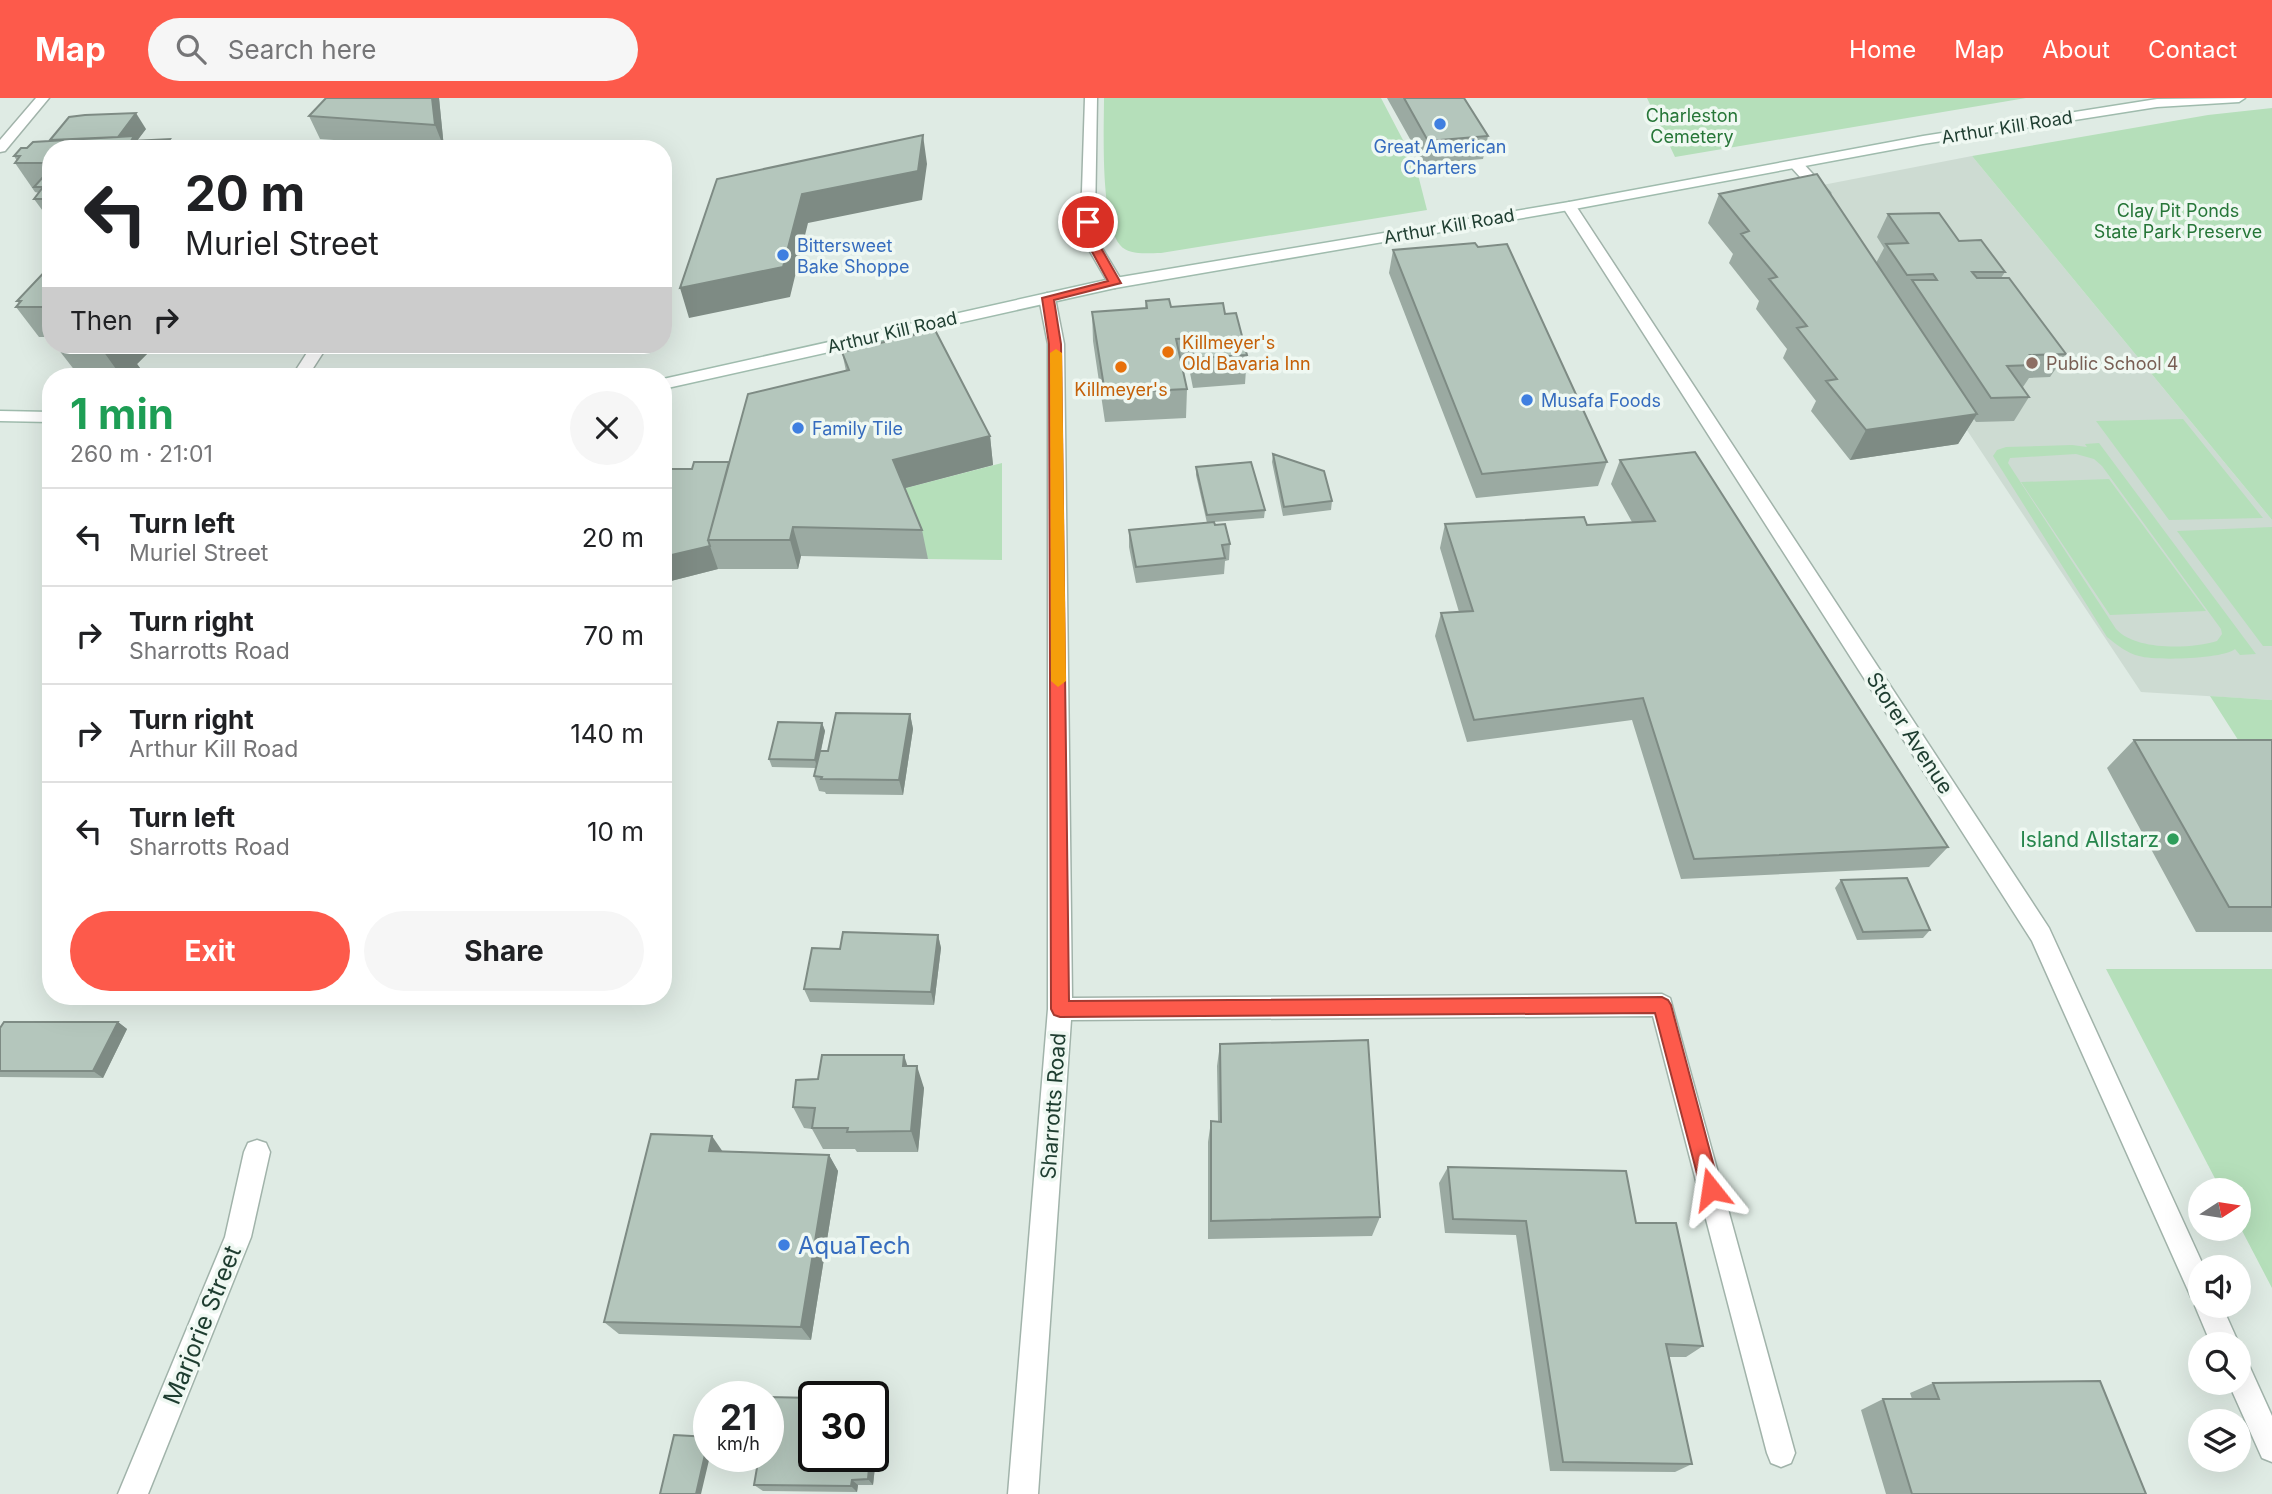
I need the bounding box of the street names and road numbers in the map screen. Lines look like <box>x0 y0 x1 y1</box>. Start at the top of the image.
street label: Arthur Kill Road <box>1940 106 2074 148</box>
street label: Arthur Kill Road <box>1382 204 1516 248</box>
street label: Arthur Kill Road <box>825 307 959 357</box>
street label: Storer Avenue <box>1861 667 1959 799</box>
street label: Sharrotts Road <box>1035 1032 1071 1180</box>
street label: Marjorie Street <box>157 1241 247 1409</box>

